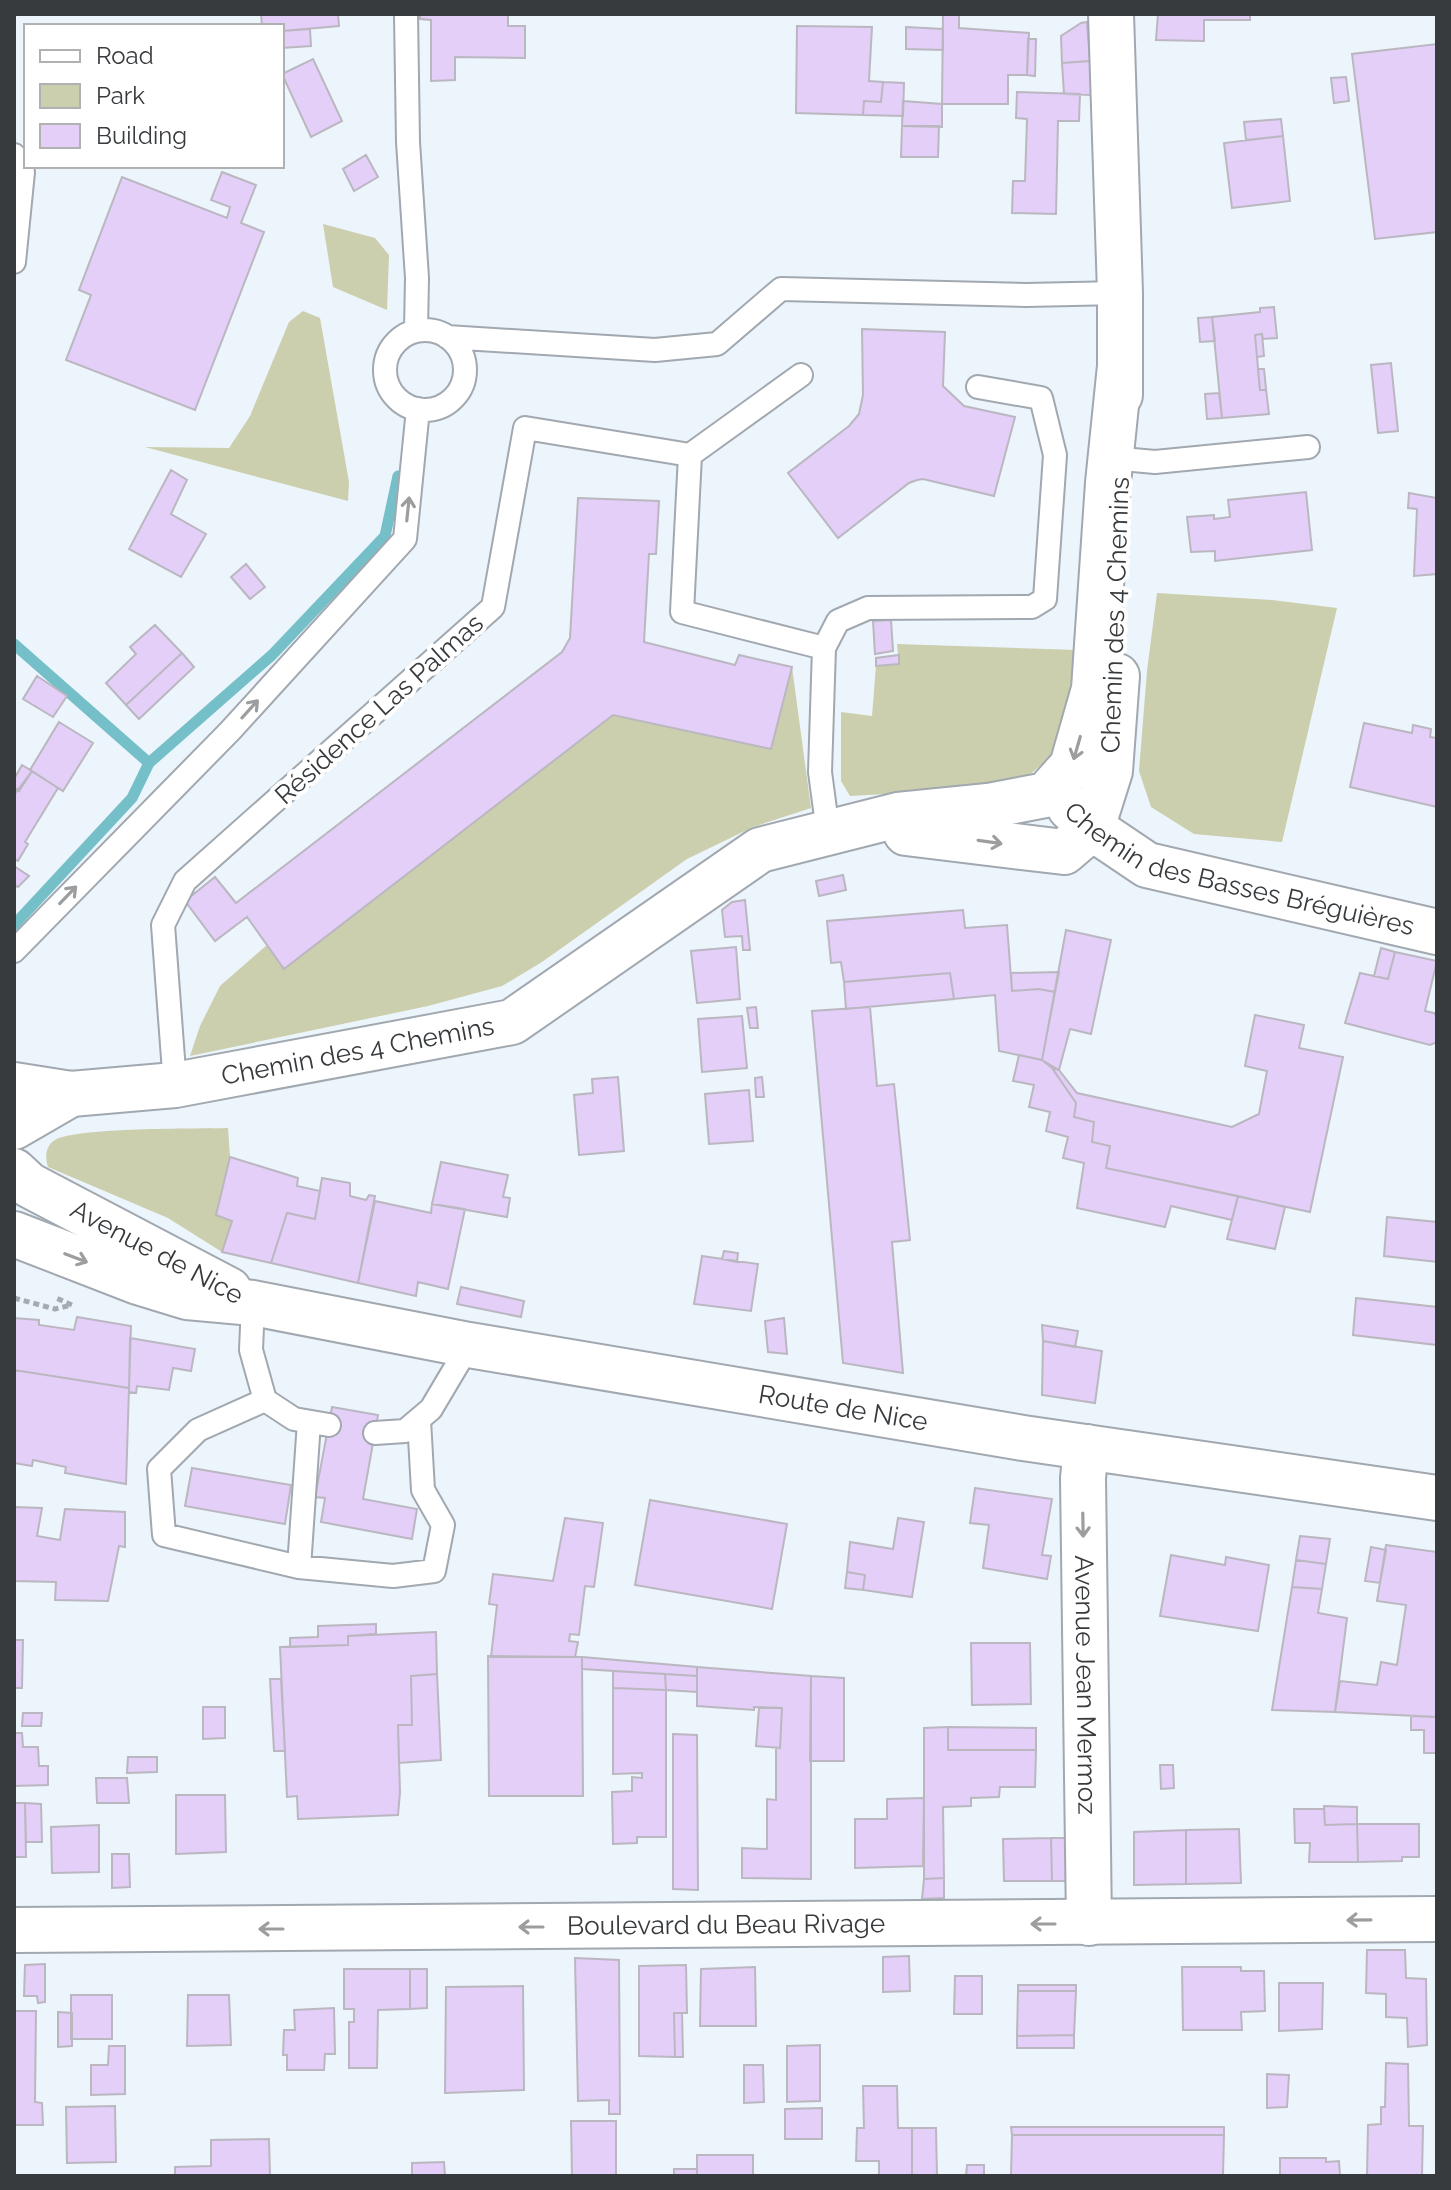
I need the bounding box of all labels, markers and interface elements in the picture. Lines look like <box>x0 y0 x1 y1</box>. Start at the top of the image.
legend <box>24 24 284 168</box>
text: Road <box>96 41 154 70</box>
text: Park <box>96 81 145 110</box>
text: Building <box>96 121 187 150</box>
street label: Chemin des 4 Chemins <box>1095 476 1135 754</box>
one-way arrow <box>400 496 415 523</box>
street label: Résidence Las Palmas <box>269 608 489 810</box>
one-way arrow <box>240 699 259 719</box>
one-way arrow <box>1069 735 1084 761</box>
street label: Chemin des Basses Bréguières <box>1059 796 1417 941</box>
one-way arrow <box>977 835 1002 850</box>
one-way arrow <box>59 885 78 905</box>
street label: Chemin des 4 Chemins <box>219 1011 497 1091</box>
street label: Avenue de Nice <box>66 1194 248 1310</box>
one-way arrow <box>63 1252 88 1266</box>
street label: Route de Nice <box>756 1379 930 1437</box>
one-way arrow <box>1076 1511 1091 1538</box>
street label: Avenue Jean Mermoz <box>1069 1555 1103 1815</box>
street label: Boulevard du Beau Rivage <box>567 1908 885 1941</box>
one-way arrow <box>1346 1912 1373 1928</box>
one-way arrow <box>1030 1916 1057 1932</box>
one-way arrow <box>518 1919 545 1935</box>
one-way arrow <box>258 1921 285 1937</box>

